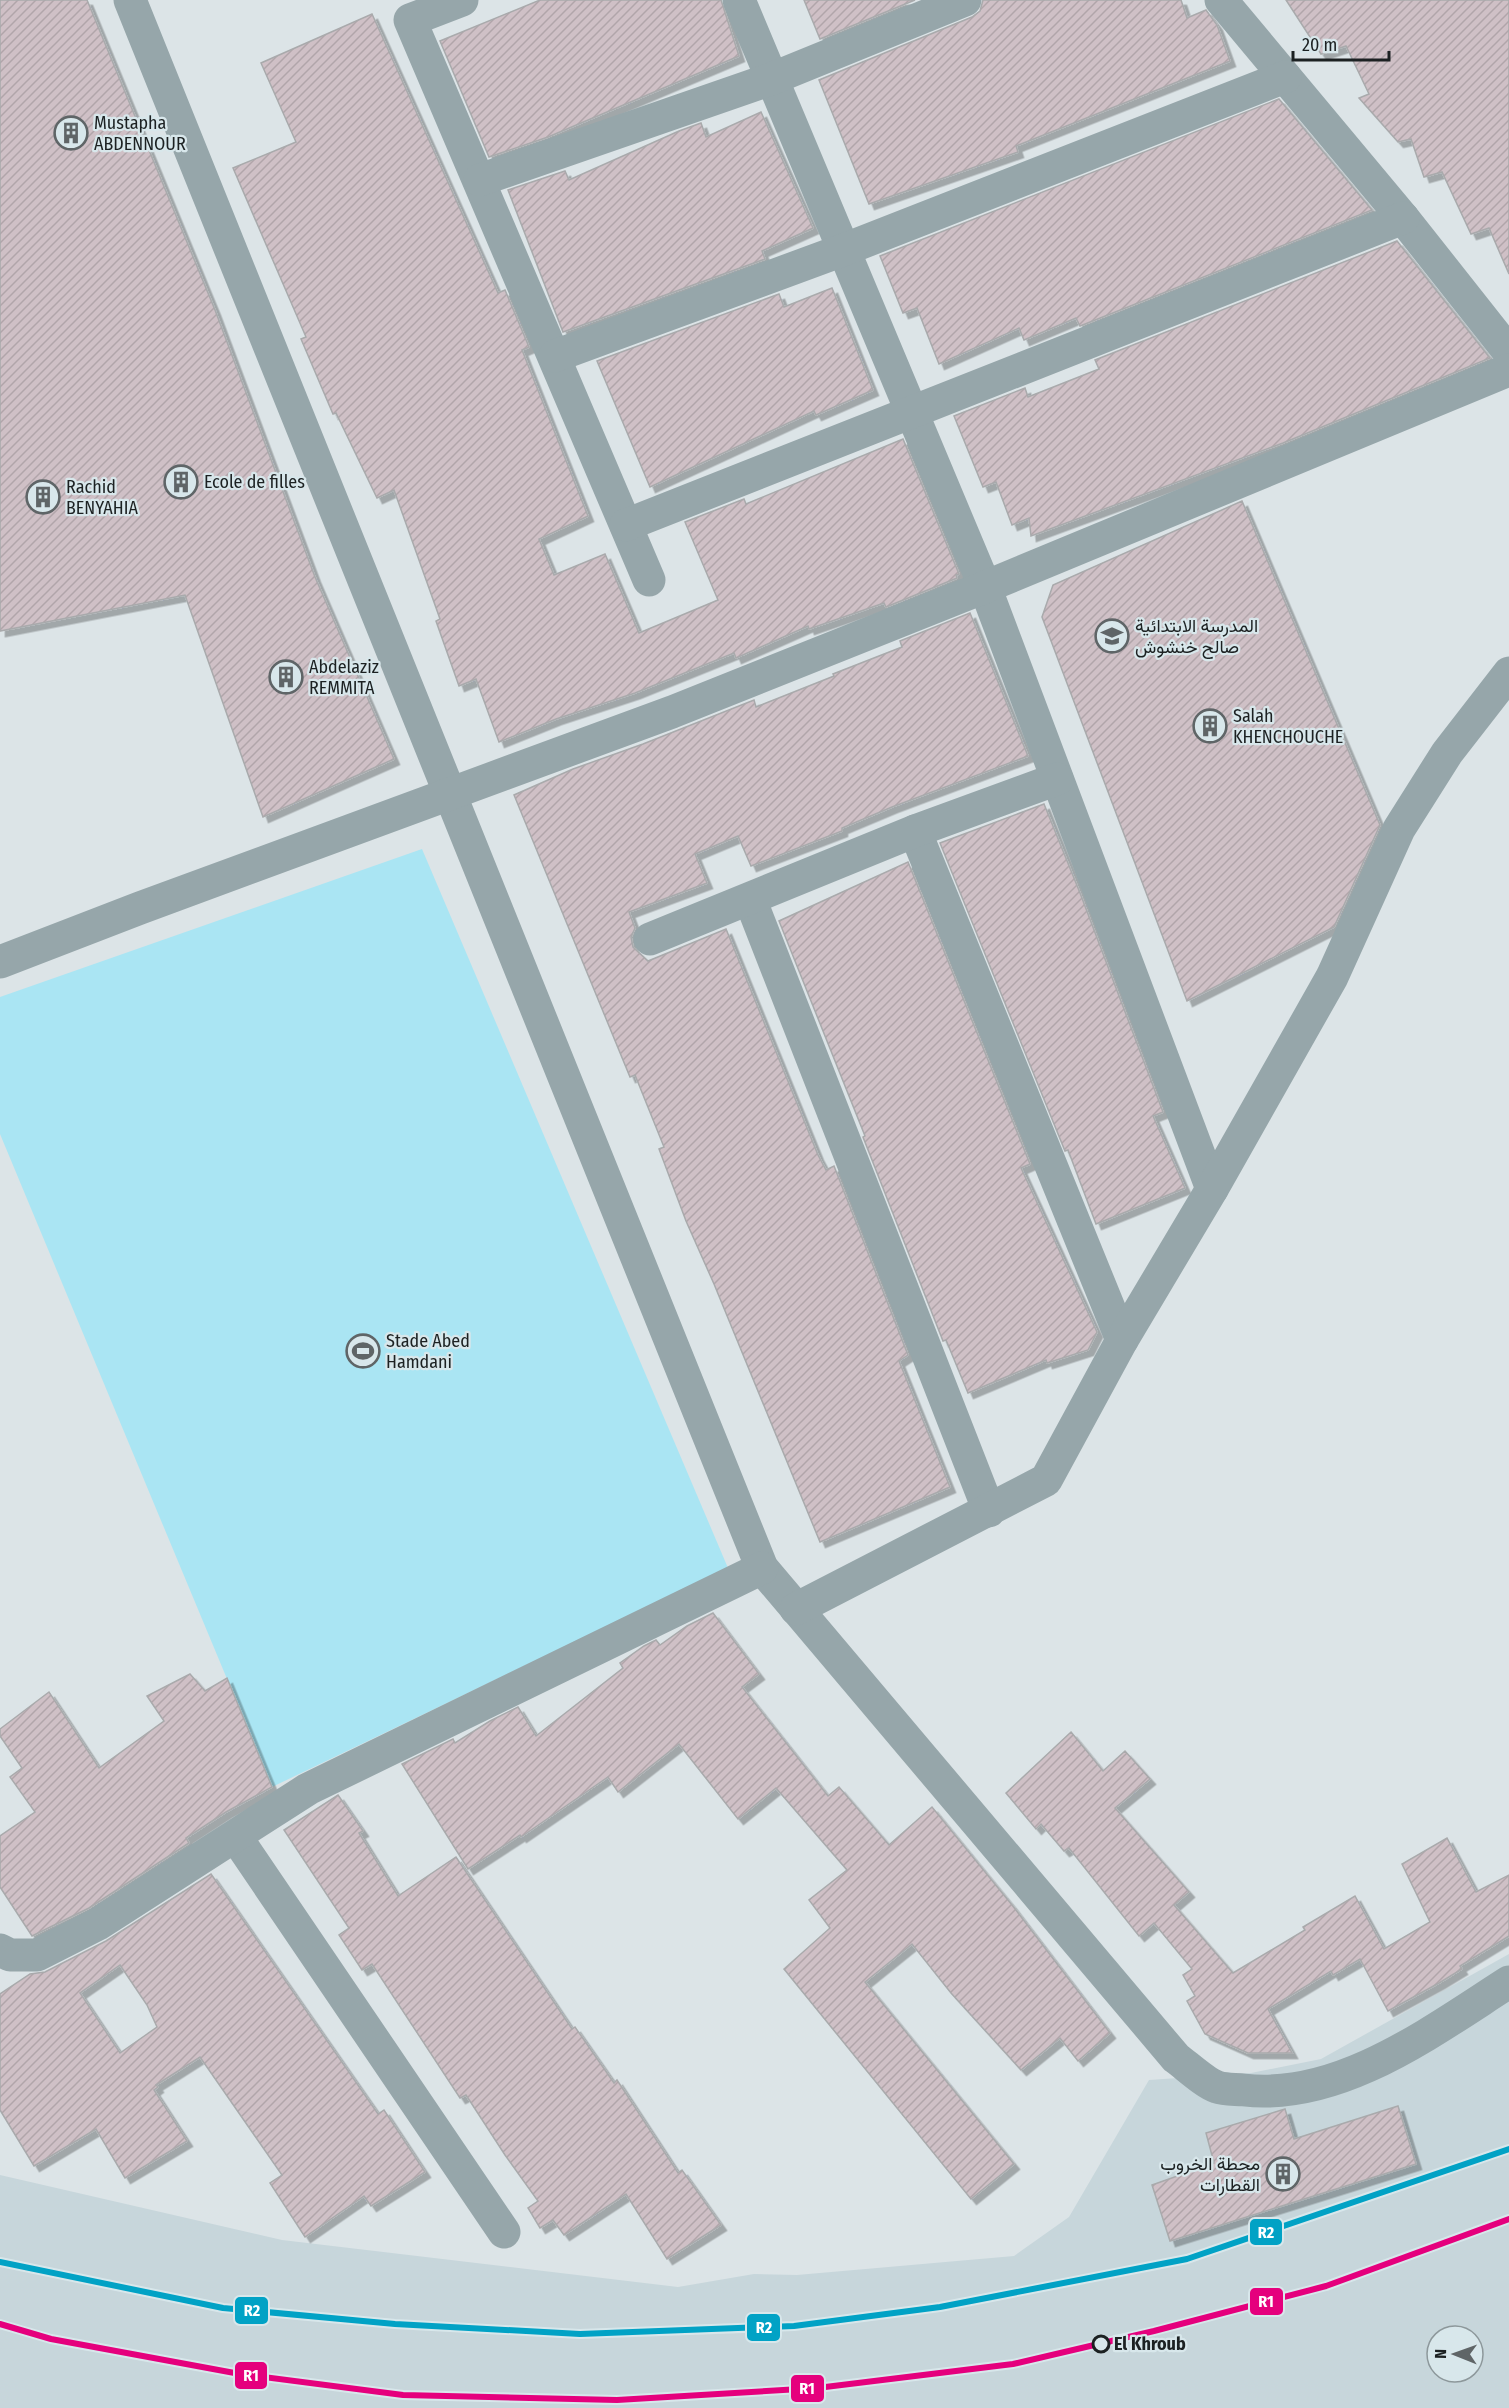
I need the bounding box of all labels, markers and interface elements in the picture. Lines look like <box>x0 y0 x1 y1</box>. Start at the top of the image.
scale bar <box>1293 24 1389 62</box>
text: 20 m <box>1302 34 1337 56</box>
place label: Mustapha ABDENNOUR <box>94 112 186 155</box>
building icon: Mustapha ABDENNOUR <box>53 115 89 151</box>
building icon: Ecole de filles <box>163 464 199 500</box>
place label: Ecole de filles <box>204 471 305 493</box>
place label: Rachid BENYAHIA <box>66 476 138 519</box>
building icon: Rachid BENYAHIA <box>25 479 61 515</box>
place label: المدرسة الابتدائية صالح خنشوش <box>1135 615 1258 659</box>
school or university icon: المدرسة الابتدائية صالح خنشوش <box>1094 618 1130 654</box>
place label: Abdelaziz REMMITA <box>309 656 379 699</box>
building icon: Abdelaziz REMMITA <box>268 659 304 695</box>
place label: Salah KHENCHOUCHE <box>1233 705 1343 748</box>
building icon: Salah KHENCHOUCHE <box>1192 708 1228 744</box>
place label: Stade Abed Hamdani <box>386 1330 470 1373</box>
sports icon: Stade Abed Hamdani <box>345 1333 381 1369</box>
place label: محطة الخروب القطارات <box>1160 2153 1260 2196</box>
building icon: محطة الخروب القطارات <box>1265 2156 1301 2192</box>
line badge: R2 <box>1249 2218 1283 2246</box>
text: R2 <box>1258 2223 1275 2242</box>
line badge: R1 <box>1249 2287 1284 2316</box>
text: R1 <box>1258 2292 1274 2311</box>
line badge: R2 <box>234 2296 269 2325</box>
text: R2 <box>244 2301 261 2320</box>
line badge: R2 <box>746 2313 781 2342</box>
text: R2 <box>756 2318 773 2337</box>
north arrow <box>1425 2324 1485 2384</box>
place label: El Khroub <box>1114 2333 1186 2355</box>
marker: El Khroub <box>1092 2335 1110 2353</box>
text: N <box>1431 2349 1450 2359</box>
line badge: R1 <box>234 2361 268 2390</box>
text: R1 <box>243 2366 259 2385</box>
line badge: R1 <box>790 2374 825 2403</box>
text: R1 <box>799 2379 815 2398</box>

